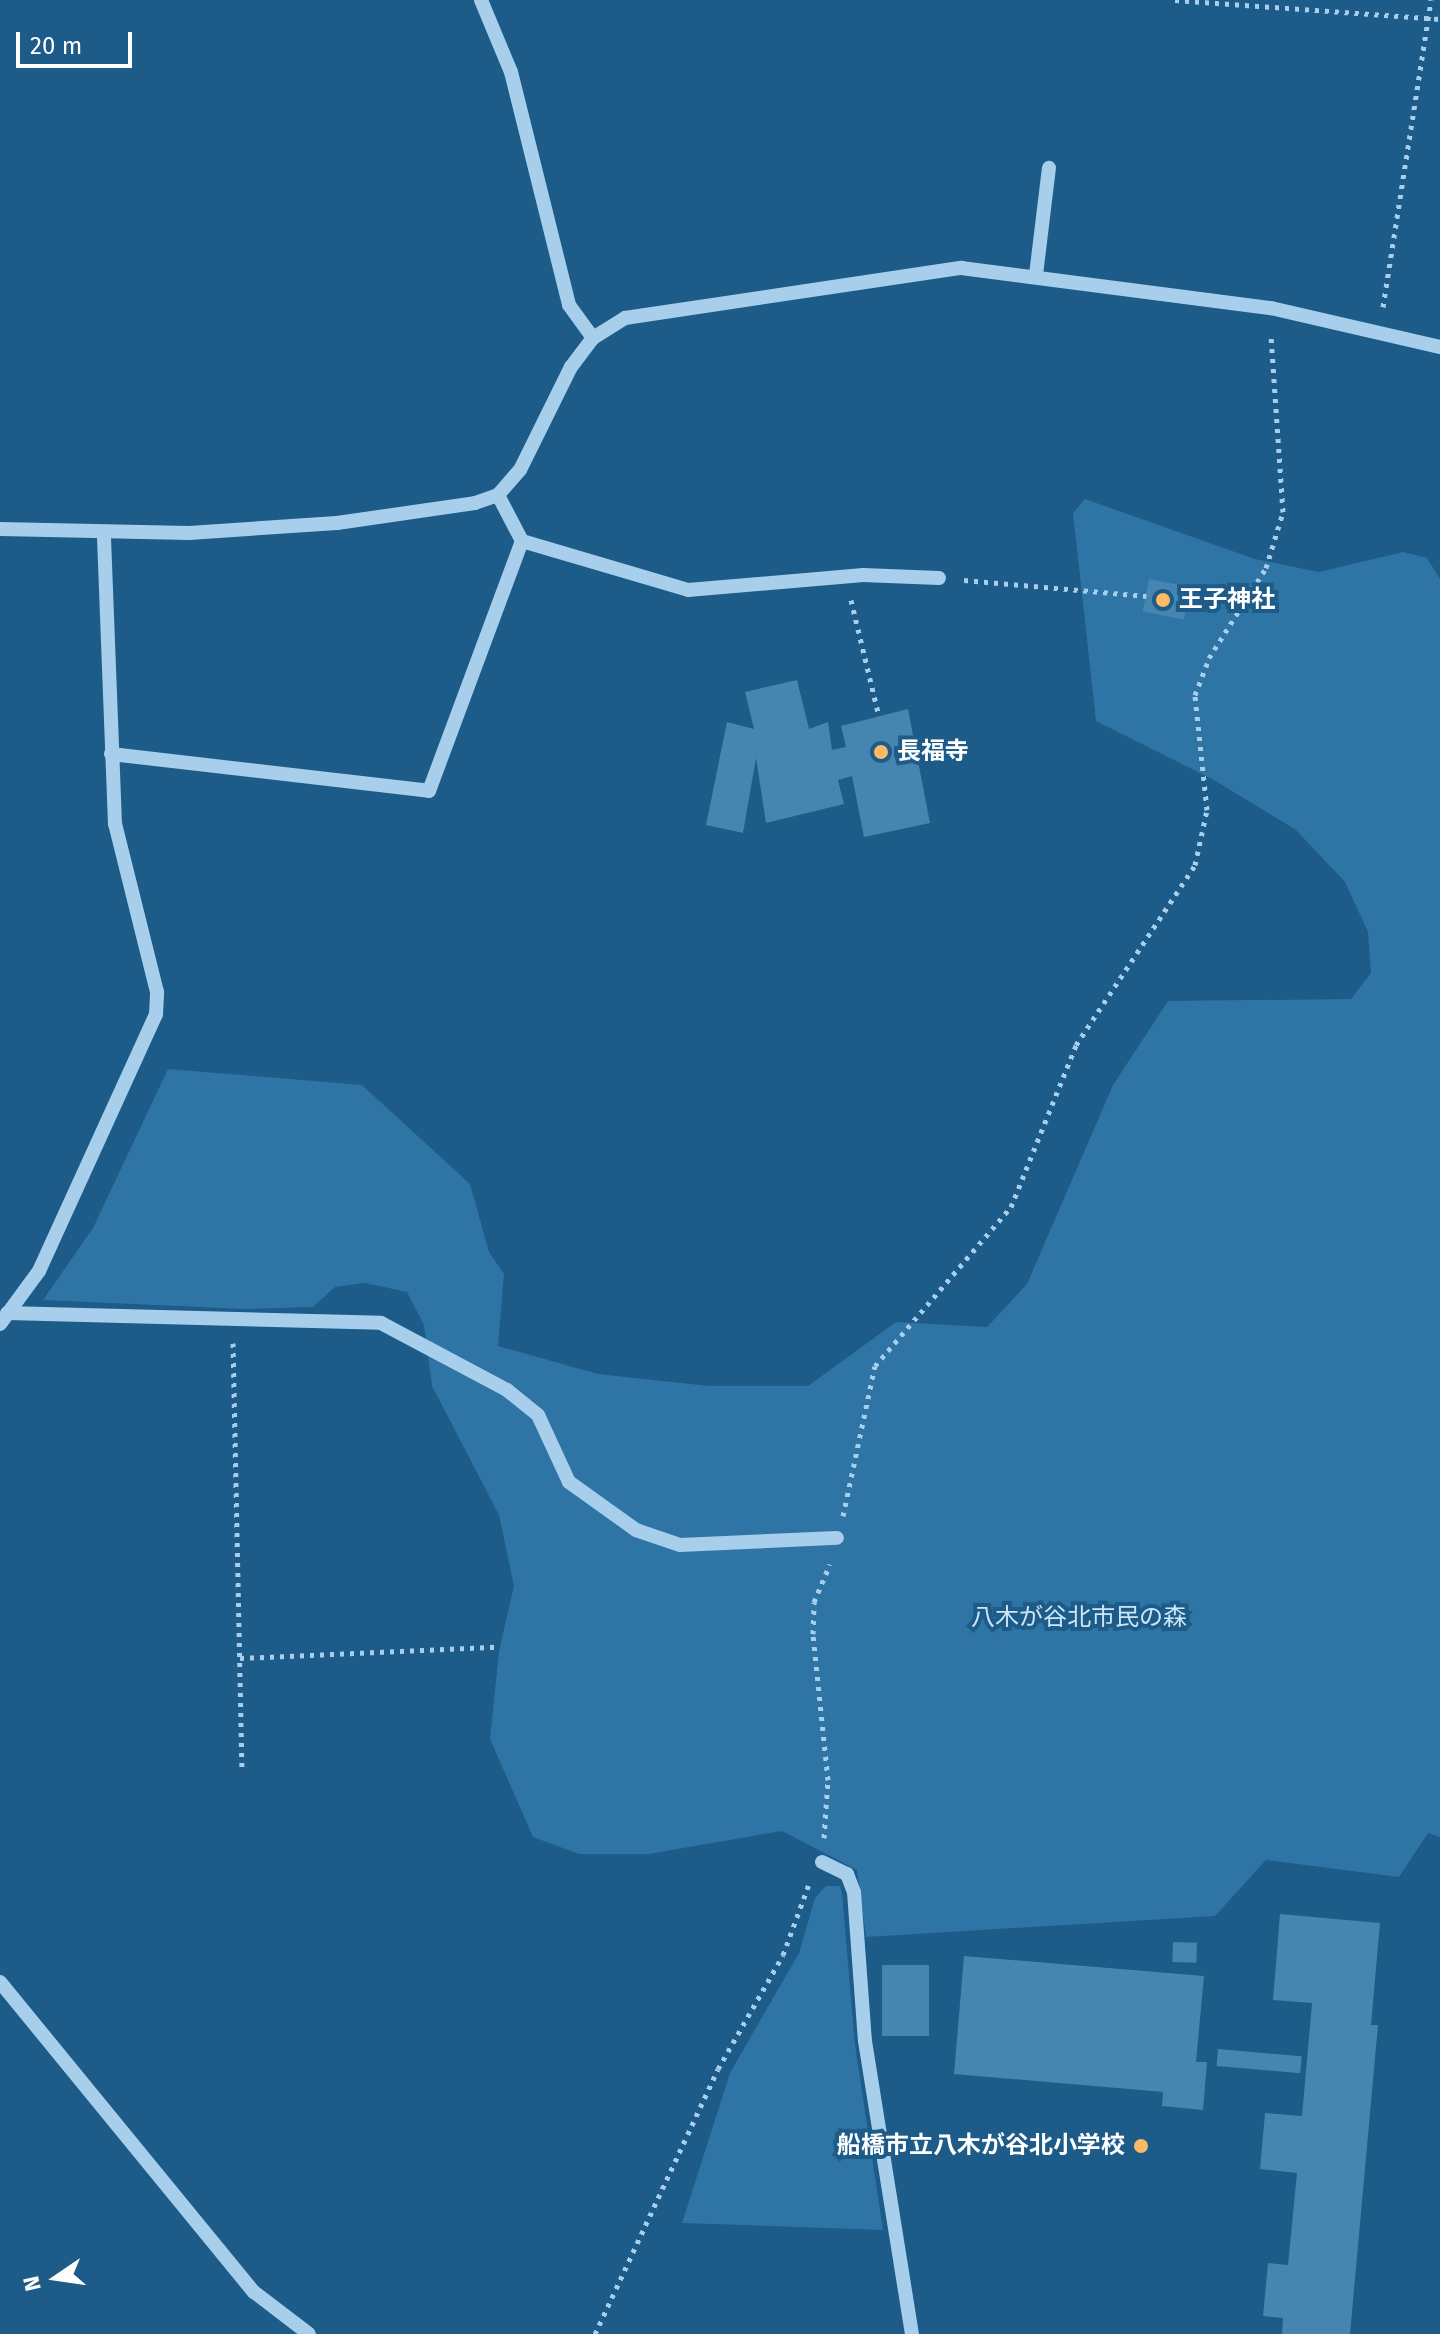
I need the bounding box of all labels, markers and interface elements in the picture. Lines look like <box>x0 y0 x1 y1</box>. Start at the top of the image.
scale bar <box>20 16 136 66</box>
text: 20 m <box>30 32 82 60</box>
place label: 王子神社 <box>1179 586 1275 614</box>
marker: 王子神社 <box>1154 591 1172 609</box>
place label: 長福寺 <box>897 738 969 766</box>
marker: 長福寺 <box>872 743 890 761</box>
park label: 八木が谷北市民の森 <box>971 1604 1187 1632</box>
place label: 船橋市立八木が谷北小学校 <box>837 2132 1125 2160</box>
marker: 船橋市立八木が谷北小学校 <box>1132 2137 1150 2155</box>
north arrow <box>16 2238 96 2318</box>
text: N <box>17 2273 47 2294</box>

